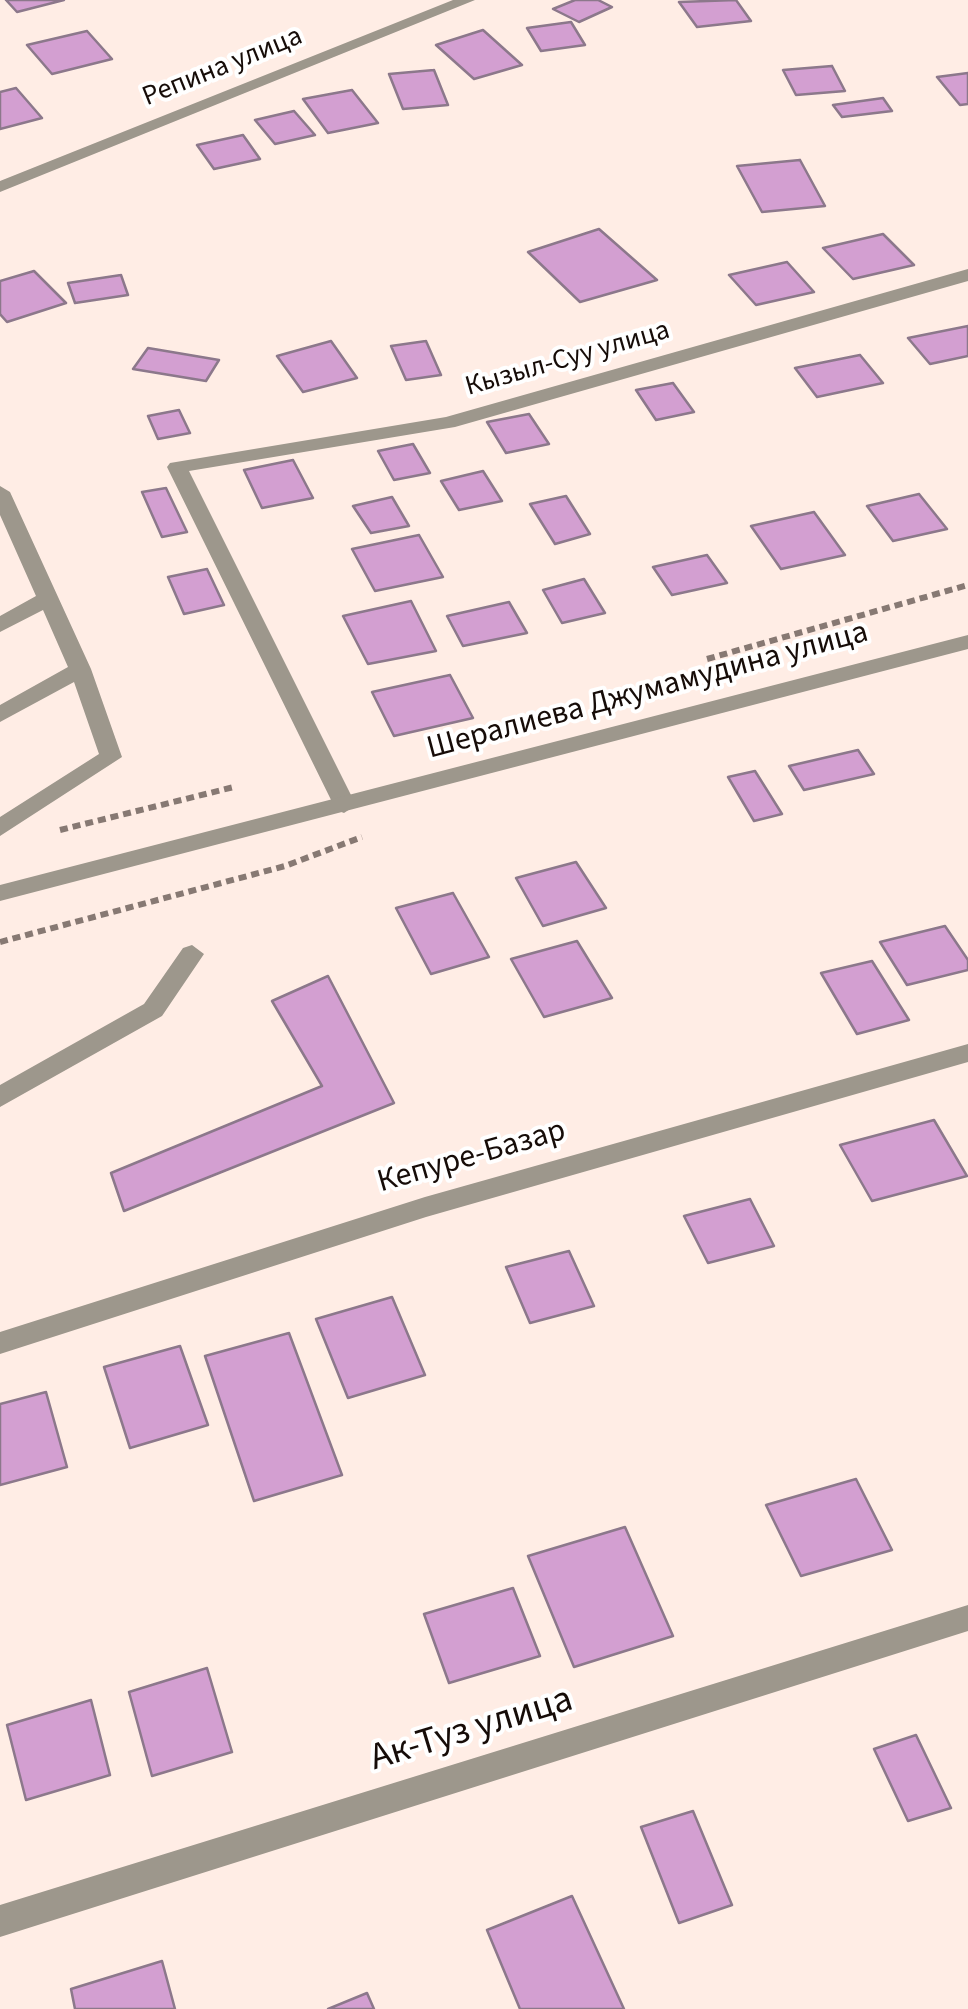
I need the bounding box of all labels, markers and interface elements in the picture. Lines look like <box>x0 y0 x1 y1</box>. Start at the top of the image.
street label: Репина улица <box>138 21 308 115</box>
street label: Кызыл-Суу улица <box>462 315 674 405</box>
street label: Шералиева Джумамудина улица <box>423 615 873 769</box>
street label: Кепуре-Базар <box>374 1113 570 1203</box>
street label: Ак-Туз улица <box>365 1679 579 1783</box>

